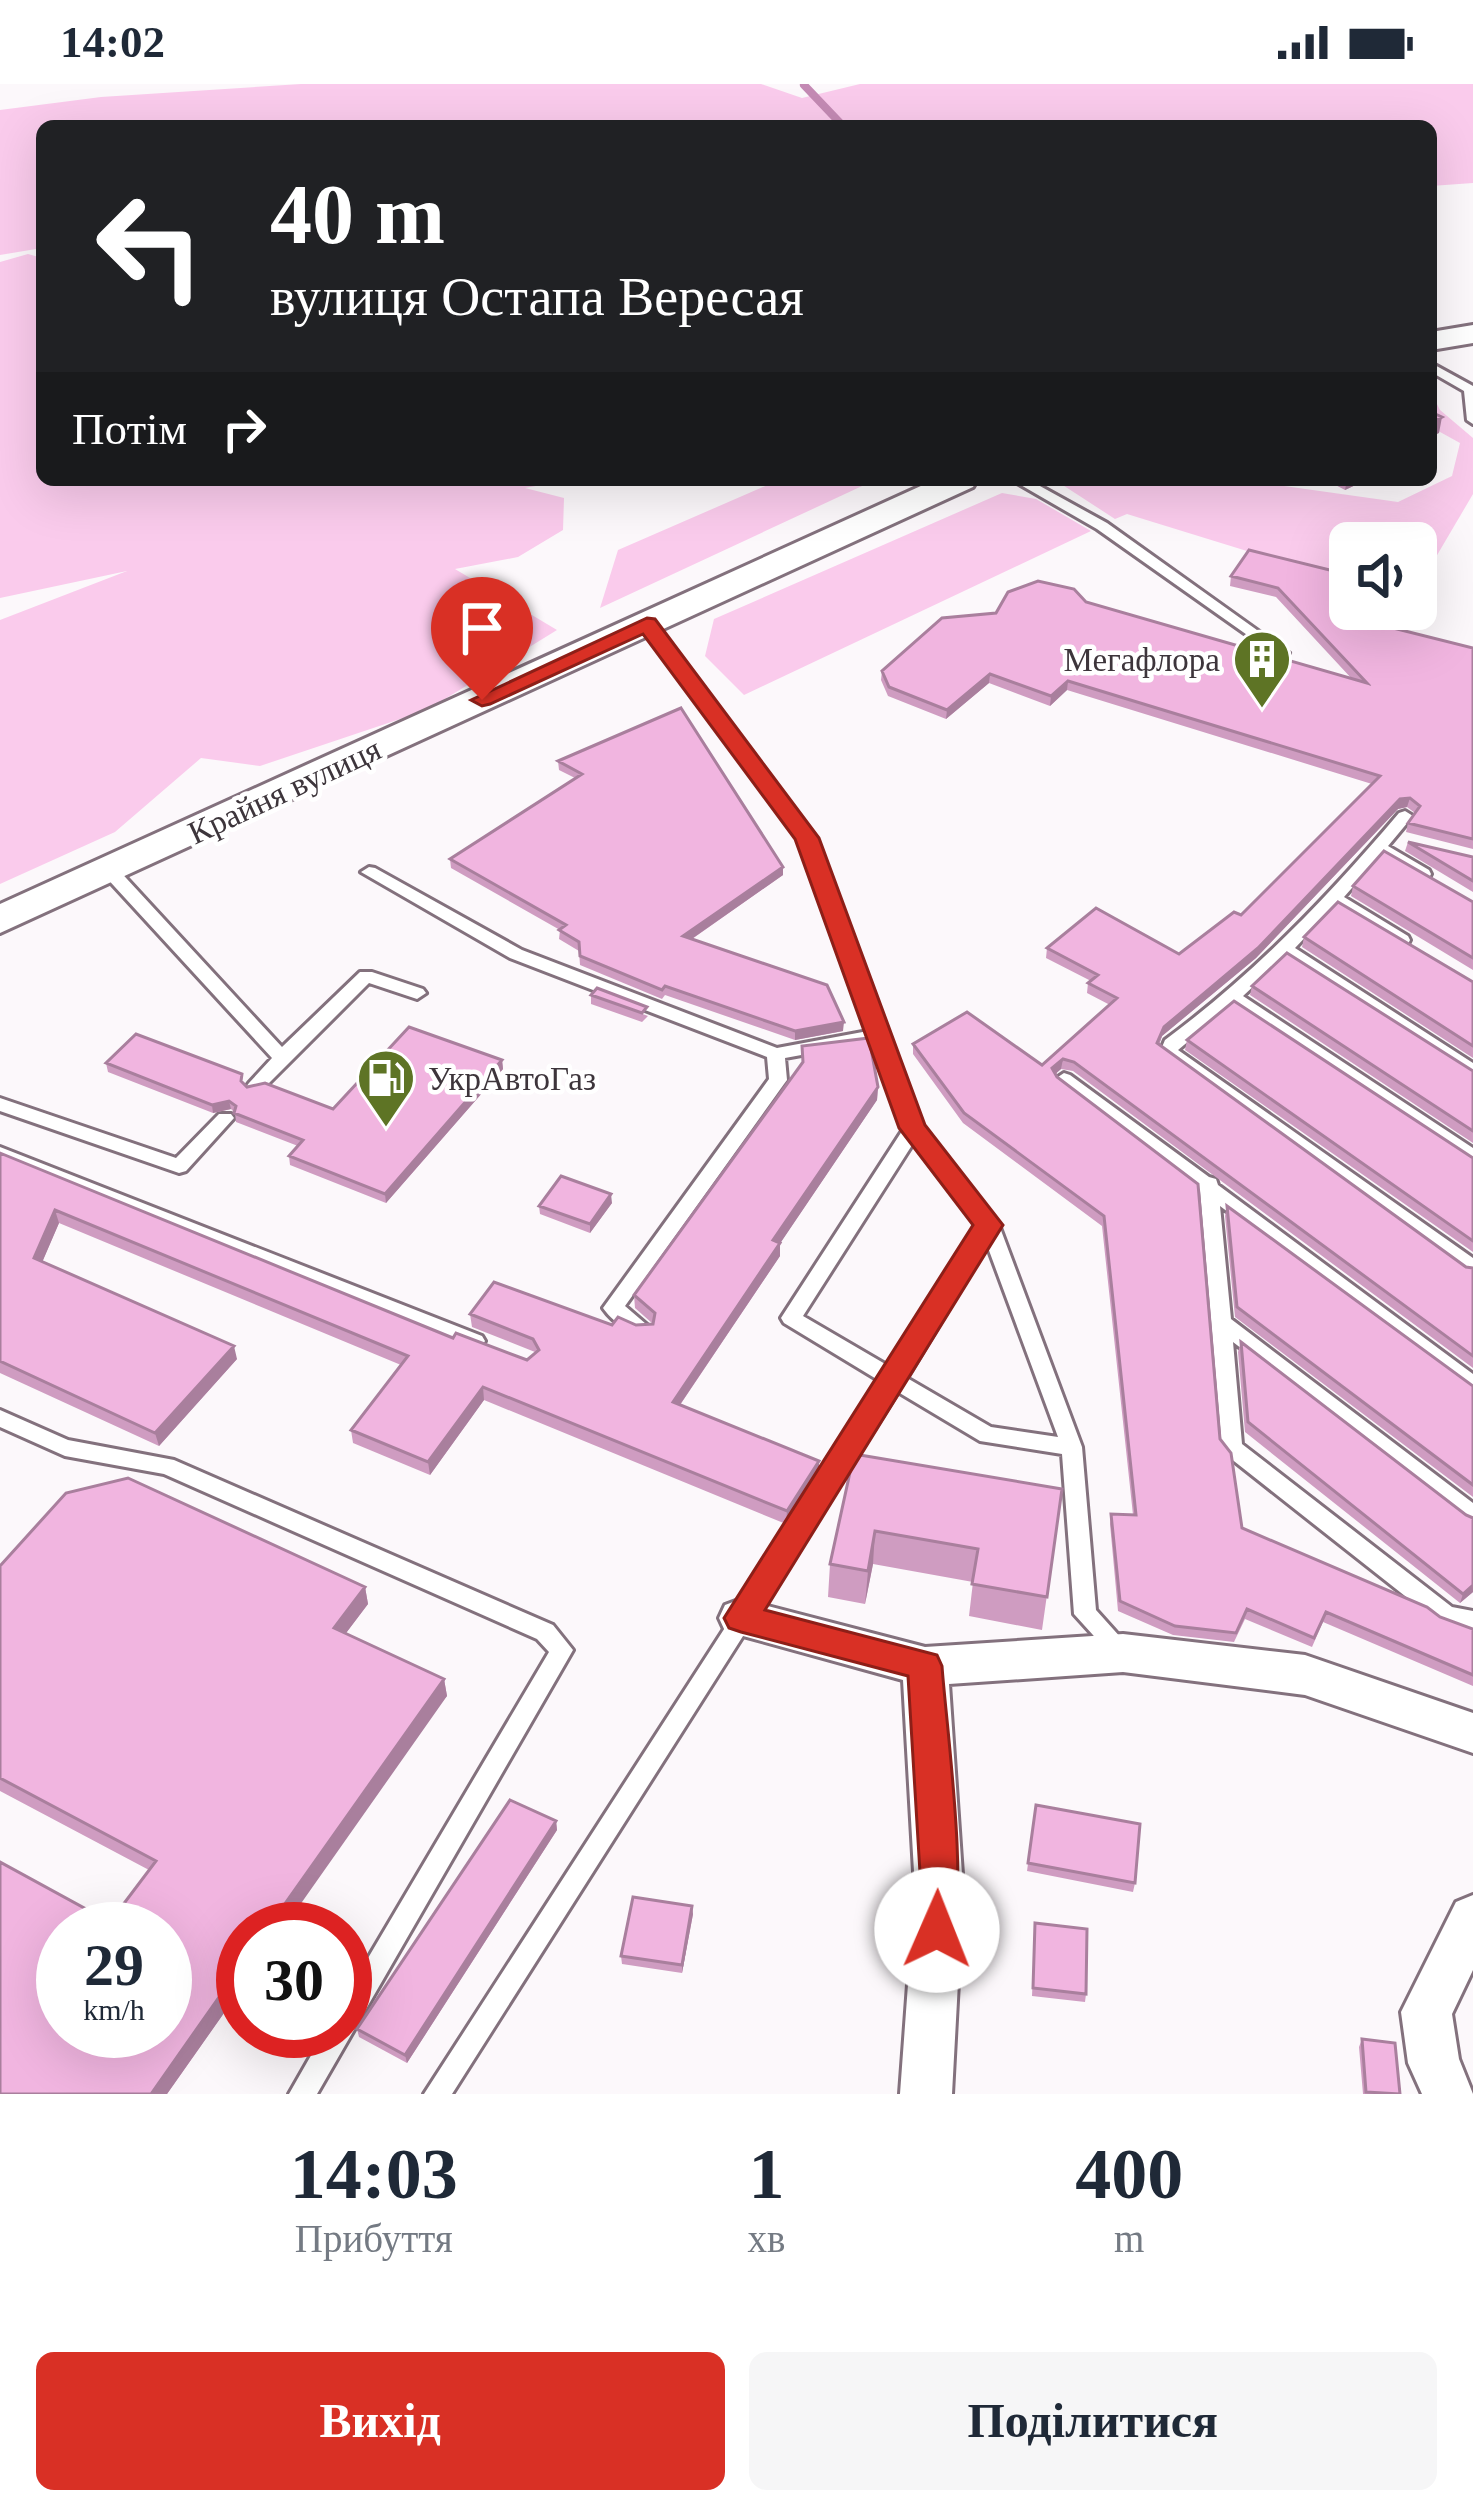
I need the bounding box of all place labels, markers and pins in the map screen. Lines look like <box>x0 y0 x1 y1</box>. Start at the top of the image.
pin <box>431 577 533 700</box>
building icon: Мегафлора <box>1231 628 1293 710</box>
place label: Мегафлора <box>1064 642 1220 678</box>
fuel station icon: УкрАвтоГаз <box>355 1047 417 1129</box>
place label: УкрАвтоГаз <box>428 1061 596 1097</box>

